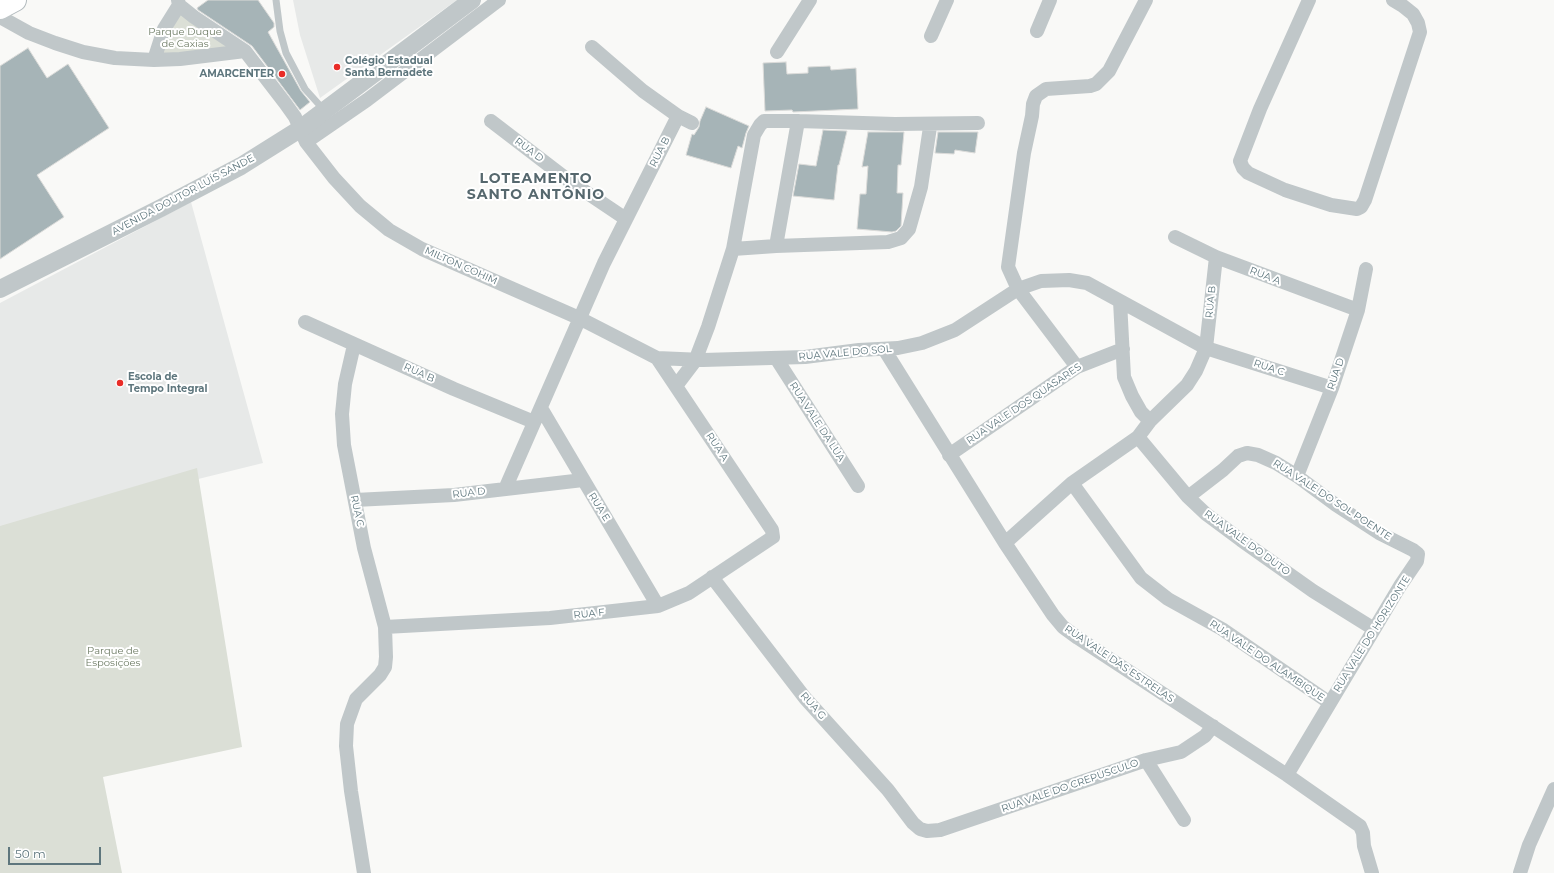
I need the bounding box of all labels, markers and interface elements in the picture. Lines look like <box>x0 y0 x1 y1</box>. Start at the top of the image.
park label: Parque Duque de Caxias <box>148 26 222 50</box>
place label: Colégio Estadual Santa Bernadete <box>345 55 433 78</box>
marker: Colégio Estadual Santa Bernadete <box>332 62 342 72</box>
place label: AMARCENTER <box>200 68 274 80</box>
marker: AMARCENTER <box>277 69 287 79</box>
street label: RUA D <box>512 135 546 165</box>
street label: RUA B <box>647 135 673 169</box>
street label: AVENIDA DOUTOR LUÍS SANDE <box>110 152 256 238</box>
district label: LOTEAMENTO SANTO ANTÔNIO <box>467 171 605 204</box>
street label: MILTON COHIM <box>423 245 499 287</box>
street label: RUA A <box>1248 265 1282 287</box>
street label: RUA B <box>1203 285 1219 319</box>
street label: RUA VALE DO SOL <box>798 343 892 363</box>
street label: RUA D <box>1325 356 1347 392</box>
street label: RUA C <box>1252 357 1286 379</box>
street label: RUA B <box>402 361 436 385</box>
street label: RUA VALE DOS QUASARES <box>964 361 1084 447</box>
place label: Escola de Tempo Integral <box>128 371 207 394</box>
marker: Escola de Tempo Integral <box>115 378 125 388</box>
street label: RUA VALE DA LUA <box>787 380 847 464</box>
street label: RUA A <box>703 430 731 464</box>
street label: RUA VALE DO SOL POENTE <box>1270 457 1394 543</box>
street label: RUA D <box>452 485 486 501</box>
street label: RUA E <box>586 490 612 524</box>
street label: RUA C <box>348 494 366 528</box>
street label: RUA VALE DO DUTO <box>1202 508 1292 578</box>
street label: RUA VALE DO HORIZONTE <box>1331 573 1413 695</box>
street label: RUA F <box>573 607 605 621</box>
street label: RUA VALE DO ALAMBIQUE <box>1207 618 1327 704</box>
street label: RUA VALE DAS ESTRELAS <box>1062 623 1176 705</box>
park label: Parque de Esposições <box>86 645 140 668</box>
street label: RUA G <box>798 690 828 722</box>
street label: RUA VALE DO CREPUSCULO <box>1000 757 1140 815</box>
scale bar <box>10 839 103 865</box>
text: 50 m <box>15 846 46 861</box>

